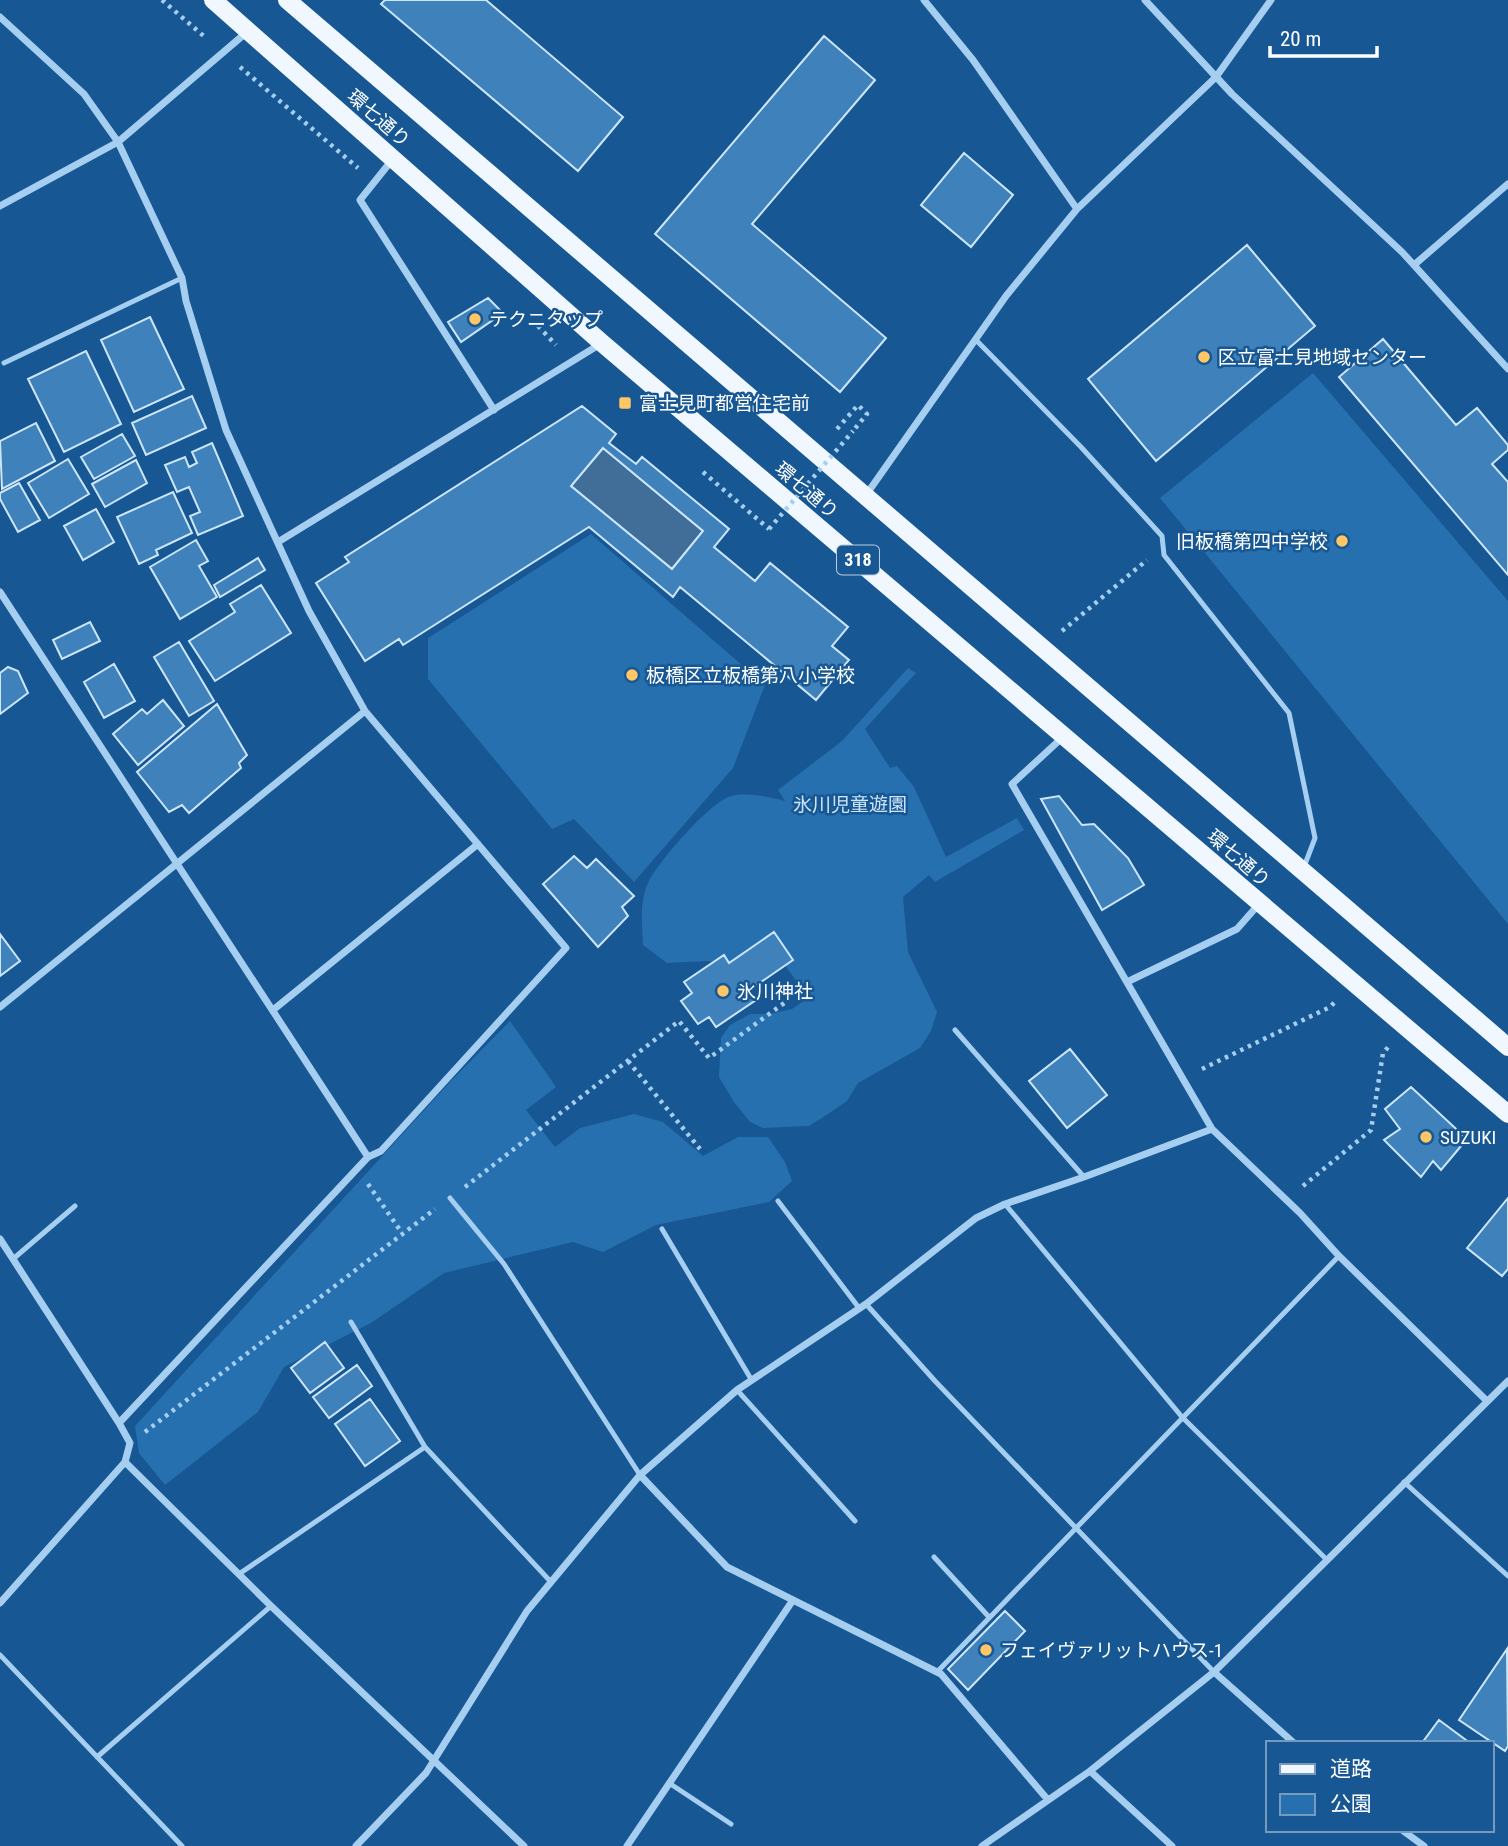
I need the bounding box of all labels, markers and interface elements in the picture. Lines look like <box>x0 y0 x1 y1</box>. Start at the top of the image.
scale bar <box>1270 14 1377 58</box>
text: 20 m <box>1280 27 1321 51</box>
street label: 環七通り <box>342 85 415 152</box>
place label: テクニタップ <box>489 308 603 331</box>
marker: テクニタップ <box>467 311 483 327</box>
place label: 区立富士見地域センター <box>1218 346 1427 369</box>
marker: 区立富士見地域センター <box>1196 349 1212 365</box>
place label: 富士見町都営住宅前 <box>639 392 810 415</box>
marker: 富士見町都営住宅前 <box>617 395 633 411</box>
street label: 環七通り <box>770 457 843 524</box>
place label: 旧板橋第四中学校 <box>1176 530 1328 553</box>
marker: 旧板橋第四中学校 <box>1334 533 1350 549</box>
road number: 318 <box>837 546 879 574</box>
place label: 板橋区立板橋第八小学校 <box>646 664 855 687</box>
marker: 板橋区立板橋第八小学校 <box>624 667 640 683</box>
park label: 氷川児童遊園 <box>793 793 907 816</box>
street label: 環七通り <box>1202 825 1275 892</box>
place label: 氷川神社 <box>737 980 813 1003</box>
marker: 氷川神社 <box>715 983 731 999</box>
place label: SUZUKI <box>1440 1126 1496 1149</box>
marker: SUZUKI <box>1418 1129 1434 1145</box>
place label: フェイヴァリットハウス-1 <box>1000 1639 1223 1662</box>
marker: フェイヴァリットハウス-1 <box>978 1642 994 1658</box>
legend <box>1266 1741 1494 1832</box>
text: 道路 <box>1330 1757 1372 1781</box>
text: 公園 <box>1330 1792 1372 1816</box>

